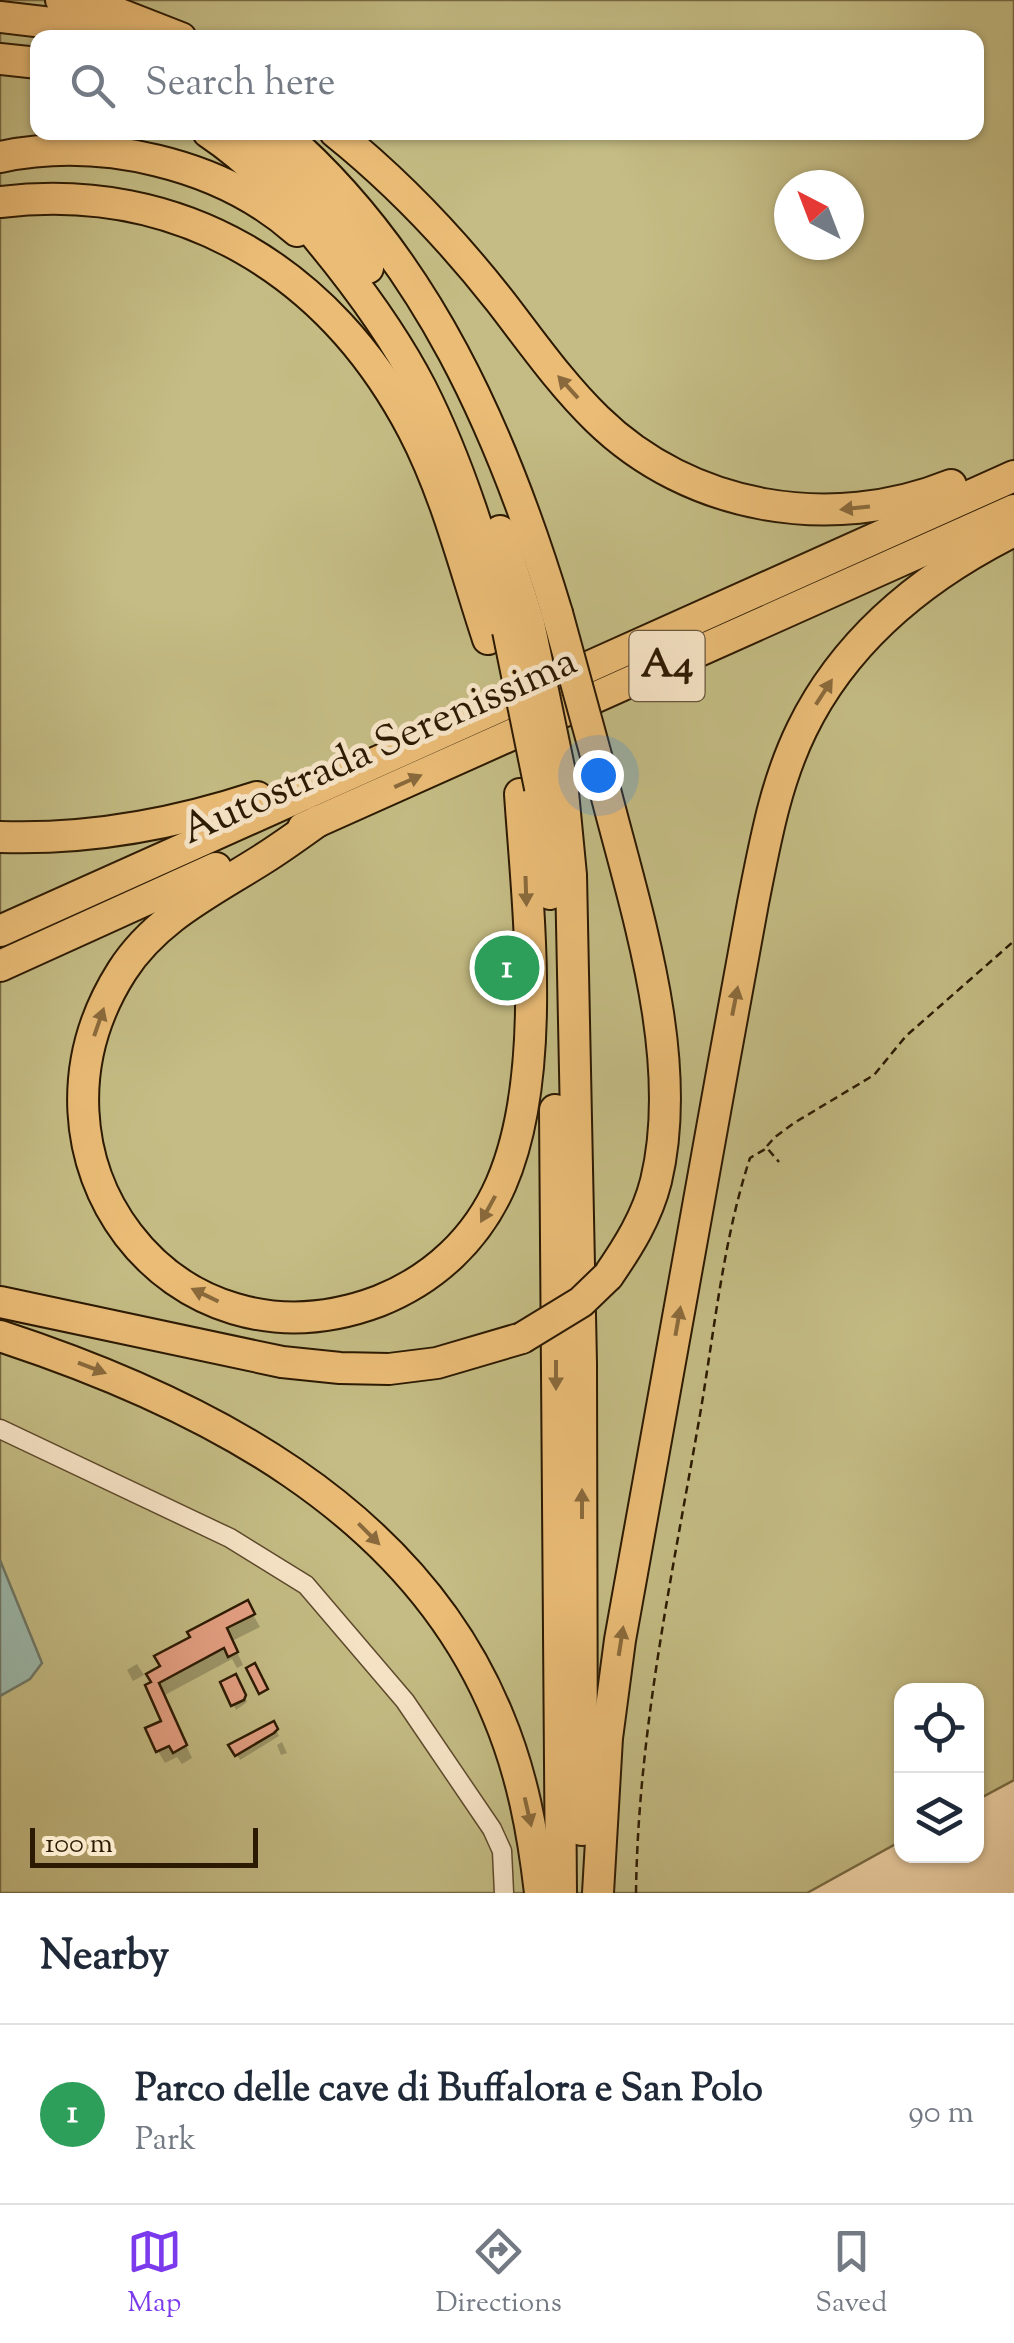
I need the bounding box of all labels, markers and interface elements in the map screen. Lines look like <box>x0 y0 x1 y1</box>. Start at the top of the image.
search box <box>30 30 984 140</box>
icon: search <box>65 58 120 113</box>
text: Search here <box>145 58 336 112</box>
north arrow <box>774 170 864 260</box>
one-way arrow <box>557 375 579 400</box>
one-way arrow <box>839 501 870 517</box>
road number: A4 <box>630 631 704 701</box>
street label: Autostrada Serenissima <box>173 634 587 862</box>
one-way arrow <box>815 678 833 706</box>
your location <box>573 750 624 801</box>
one-way arrow <box>393 773 423 789</box>
one-way arrow <box>518 876 534 908</box>
pin: 1 <box>474 930 540 1006</box>
one-way arrow <box>727 986 743 1017</box>
one-way arrow <box>92 1006 107 1036</box>
one-way arrow <box>479 1195 496 1224</box>
one-way arrow <box>190 1287 219 1304</box>
one-way arrow <box>671 1305 686 1337</box>
one-way arrow <box>548 1359 564 1391</box>
one-way arrow <box>77 1360 107 1376</box>
one-way arrow <box>574 1488 590 1520</box>
one-way arrow <box>357 1522 381 1545</box>
one-way arrow <box>613 1625 629 1657</box>
map controls <box>894 1683 984 1863</box>
button: locate <box>894 1683 984 1773</box>
button: layers <box>894 1773 984 1863</box>
one-way arrow <box>521 1797 536 1828</box>
scale bar <box>30 1823 258 1868</box>
text: 100 m <box>45 1825 113 1865</box>
text: Nearby <box>40 1928 169 1988</box>
text: Parco delle cave di Buffalora e San Polo <box>135 2064 763 2118</box>
text: 1 <box>67 2091 78 2137</box>
text: 90 m <box>908 2091 974 2137</box>
text: Park <box>135 2118 196 2164</box>
tab: Map <box>127 2224 182 2324</box>
tab: Directions <box>435 2224 562 2324</box>
tab: Saved <box>815 2224 887 2324</box>

